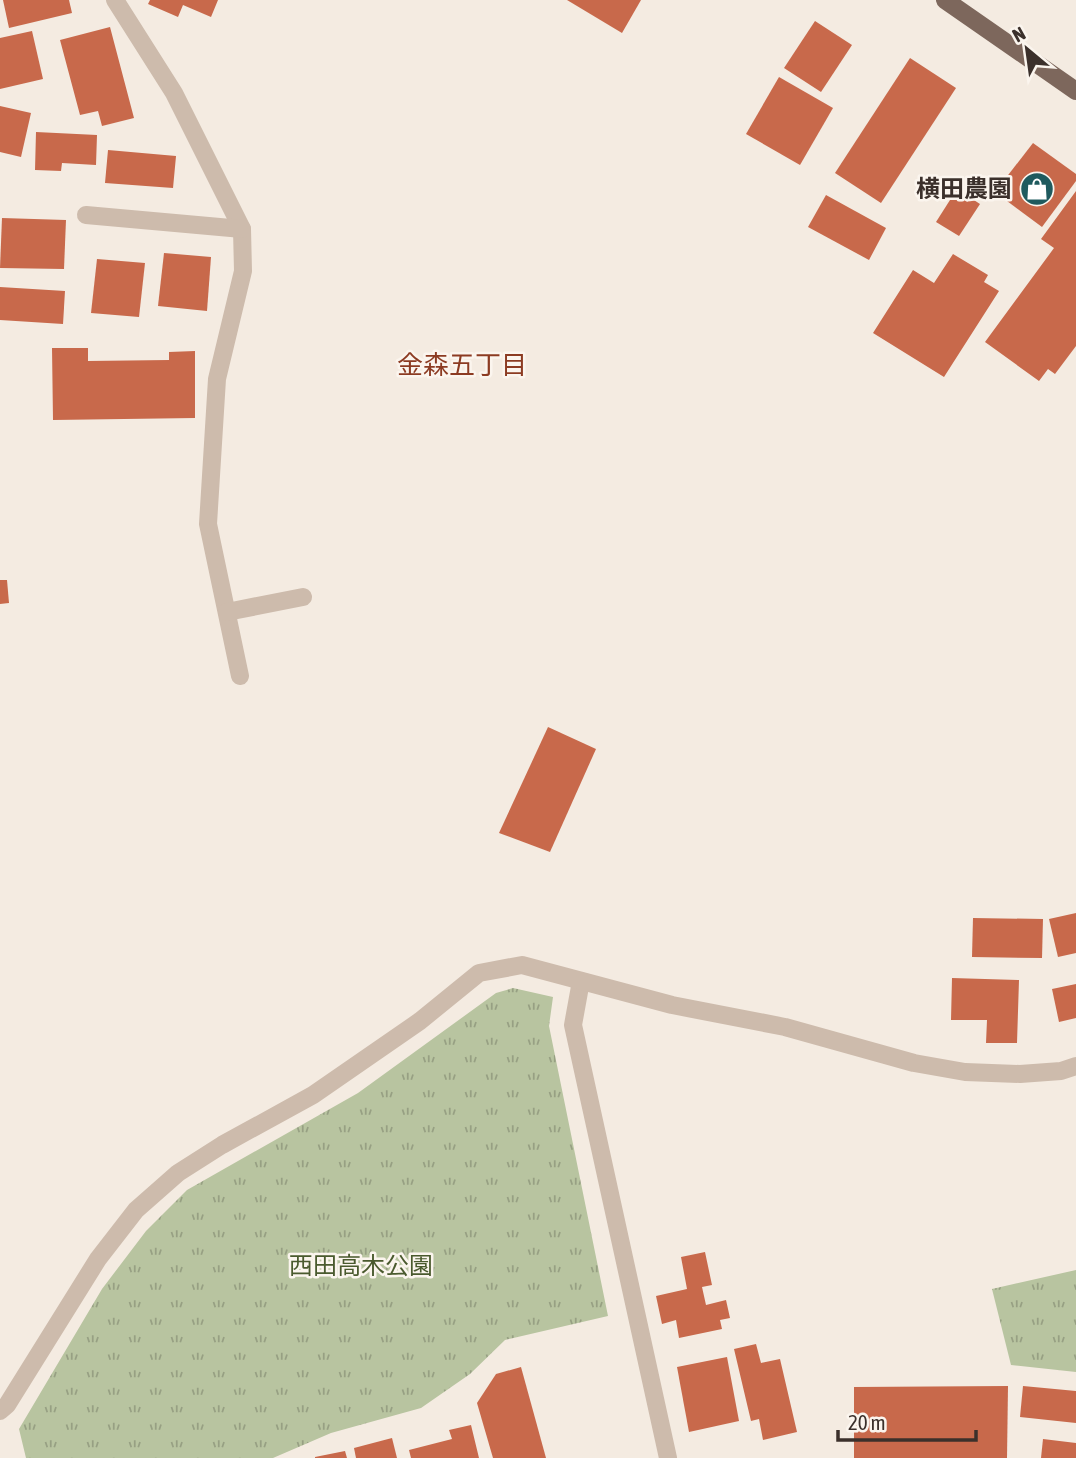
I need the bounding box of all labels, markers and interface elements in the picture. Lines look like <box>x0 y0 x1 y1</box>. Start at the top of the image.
north arrow <box>992 14 1062 84</box>
text: N <box>1009 22 1029 46</box>
shop icon: 横田農園 <box>1018 170 1056 208</box>
place label: 横田農園 <box>916 175 1012 202</box>
district label: 金森五丁目 <box>397 350 527 380</box>
park label: 西田高木公園 <box>289 1252 433 1279</box>
scale bar <box>838 1398 976 1442</box>
text: 20 m <box>848 1410 886 1434</box>

